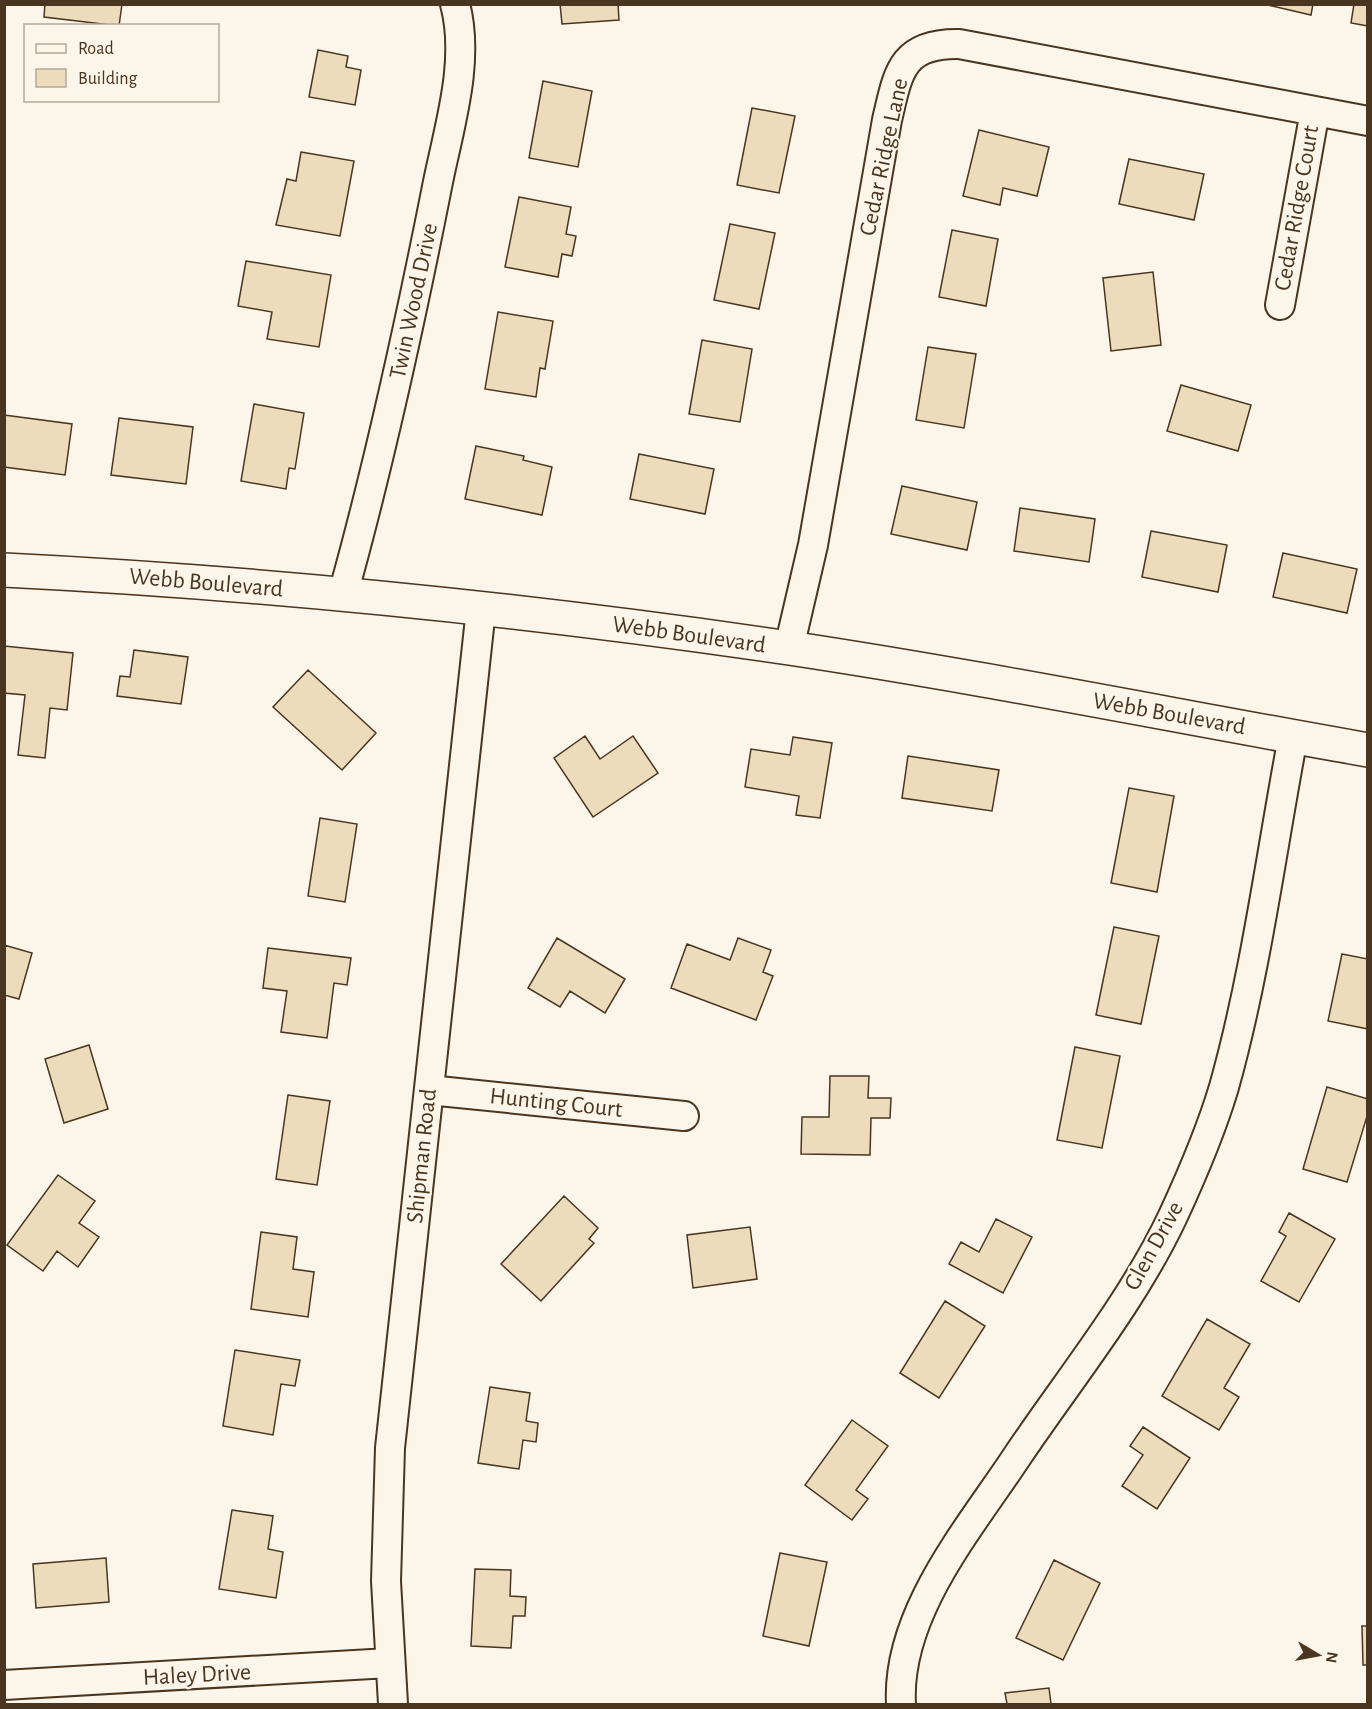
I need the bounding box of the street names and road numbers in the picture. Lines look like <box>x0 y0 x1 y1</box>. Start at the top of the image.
street label: Cedar Ridge Lane <box>856 76 912 238</box>
street label: Cedar Ridge Court <box>1271 123 1323 293</box>
street label: Twin Wood Drive <box>386 221 442 381</box>
street label: Webb Boulevard <box>128 564 284 602</box>
street label: Webb Boulevard <box>611 612 767 658</box>
street label: Webb Boulevard <box>1091 689 1247 739</box>
street label: Hunting Court <box>488 1084 624 1122</box>
street label: Shipman Road <box>403 1087 441 1225</box>
street label: Glen Drive <box>1120 1198 1188 1294</box>
street label: Haley Drive <box>142 1660 252 1690</box>

